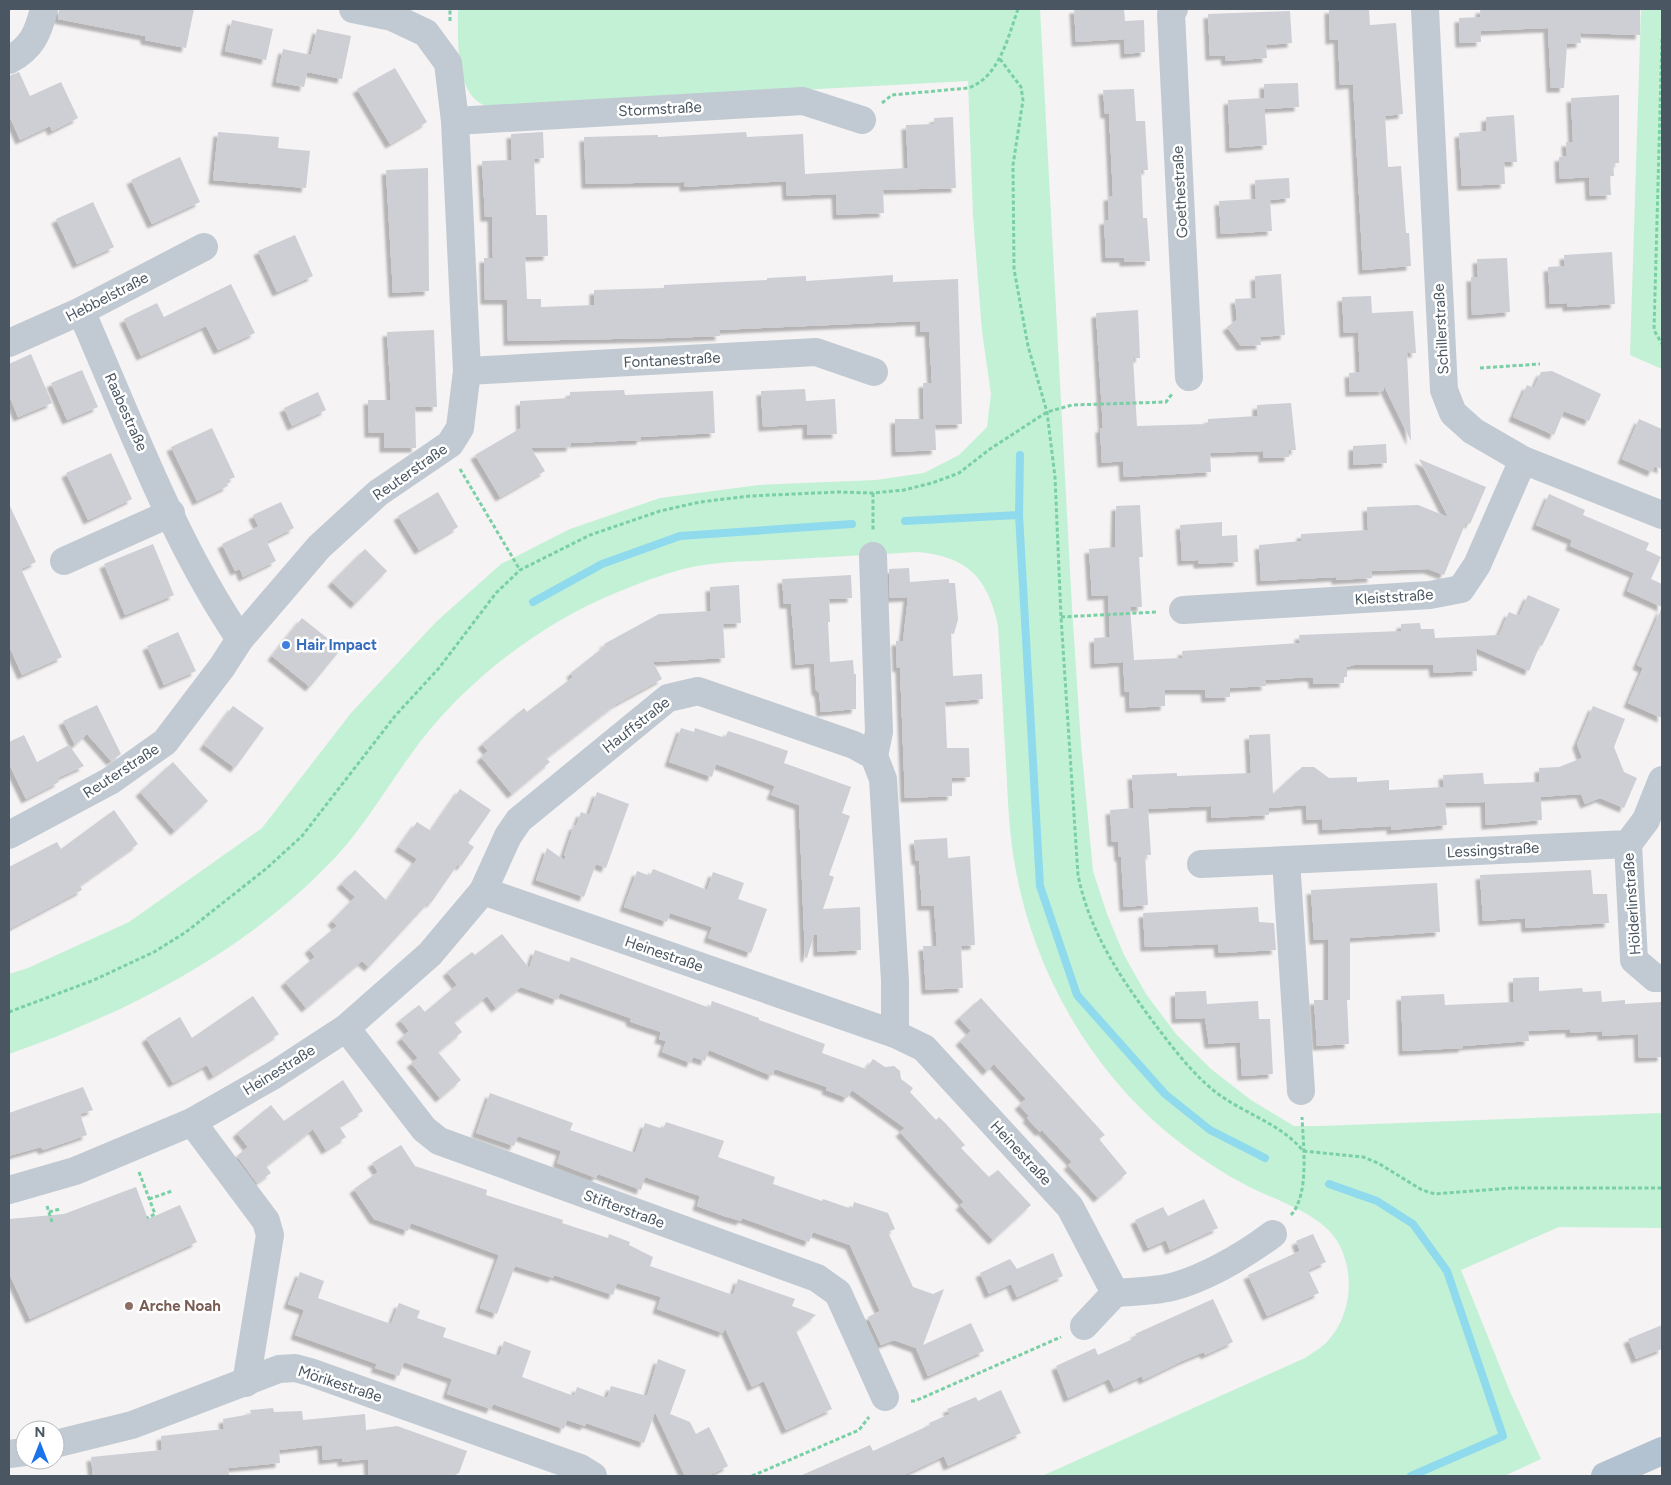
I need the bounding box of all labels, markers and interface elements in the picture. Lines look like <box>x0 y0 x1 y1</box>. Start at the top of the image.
street label: Stormstraße <box>618 98 702 120</box>
street label: Goethestraße <box>1169 145 1191 239</box>
street label: Hebbelstraße <box>63 268 151 326</box>
street label: Schillerstraße <box>1430 283 1452 375</box>
street label: Fontanestraße <box>623 348 721 372</box>
street label: Raabestraße <box>101 370 151 454</box>
street label: Reuterstraße <box>369 440 451 504</box>
street label: Kleiststraße <box>1354 585 1434 609</box>
place label: Hair Impact <box>296 636 377 654</box>
marker: Hair Impact <box>280 639 292 651</box>
street label: Hauffstraße <box>599 693 673 757</box>
street label: Reuterstraße <box>80 740 162 802</box>
street label: Lessingstraße <box>1446 839 1540 861</box>
street label: Hölderlinstraße <box>1619 852 1645 956</box>
street label: Heinestraße <box>623 932 705 976</box>
street label: Heinestraße <box>240 1041 318 1099</box>
street label: Heinestraße <box>987 1117 1055 1189</box>
street label: Stifterstraße <box>581 1186 667 1232</box>
place label: Arche Noah <box>139 1297 221 1315</box>
marker: Arche Noah <box>123 1300 135 1312</box>
street label: Mörikestraße <box>296 1362 384 1406</box>
north arrow <box>15 1420 65 1470</box>
text: N <box>35 1424 45 1441</box>

